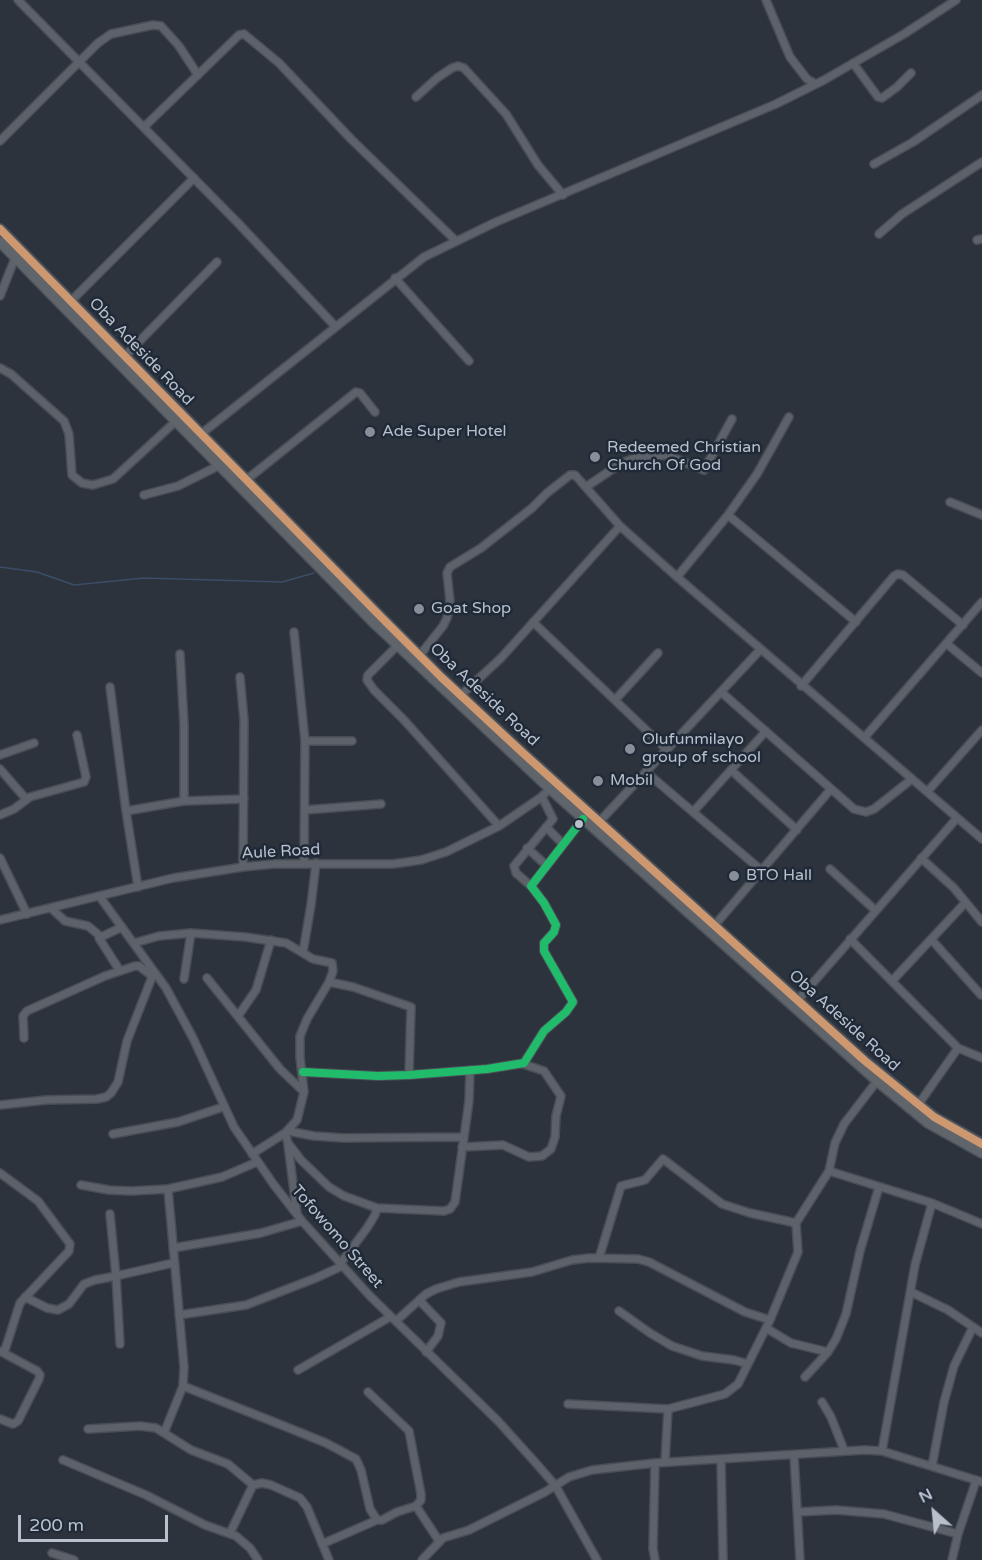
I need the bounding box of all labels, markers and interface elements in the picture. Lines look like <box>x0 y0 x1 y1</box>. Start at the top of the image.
street label: Oba Adeside Road <box>85 294 197 410</box>
place label: Ade Super Hotel <box>382 422 507 442</box>
marker: Ade Super Hotel <box>363 425 377 439</box>
place label: Redeemed Christian Church Of God <box>607 438 761 476</box>
marker: Redeemed Christian Church Of God <box>588 450 602 464</box>
place label: Goat Shop <box>431 599 511 619</box>
marker: Goat Shop <box>412 602 426 616</box>
street label: Oba Adeside Road <box>425 639 543 751</box>
place label: Olufunmilayo group of school <box>642 730 761 768</box>
marker: Olufunmilayo group of school <box>623 742 637 756</box>
place label: Mobil <box>610 771 653 791</box>
marker: Mobil <box>591 774 605 788</box>
unlabelled marker <box>573 818 585 830</box>
street label: Aule Road <box>241 840 321 864</box>
place label: BTO Hall <box>746 866 812 886</box>
marker: BTO Hall <box>727 869 741 883</box>
street label: Oba Adeside Road <box>785 966 903 1076</box>
street label: Tofowomo Street <box>287 1182 387 1292</box>
north arrow <box>904 1482 964 1542</box>
text: N <box>916 1484 936 1508</box>
scale bar <box>21 1503 171 1541</box>
text: 200 m <box>29 1514 84 1536</box>

